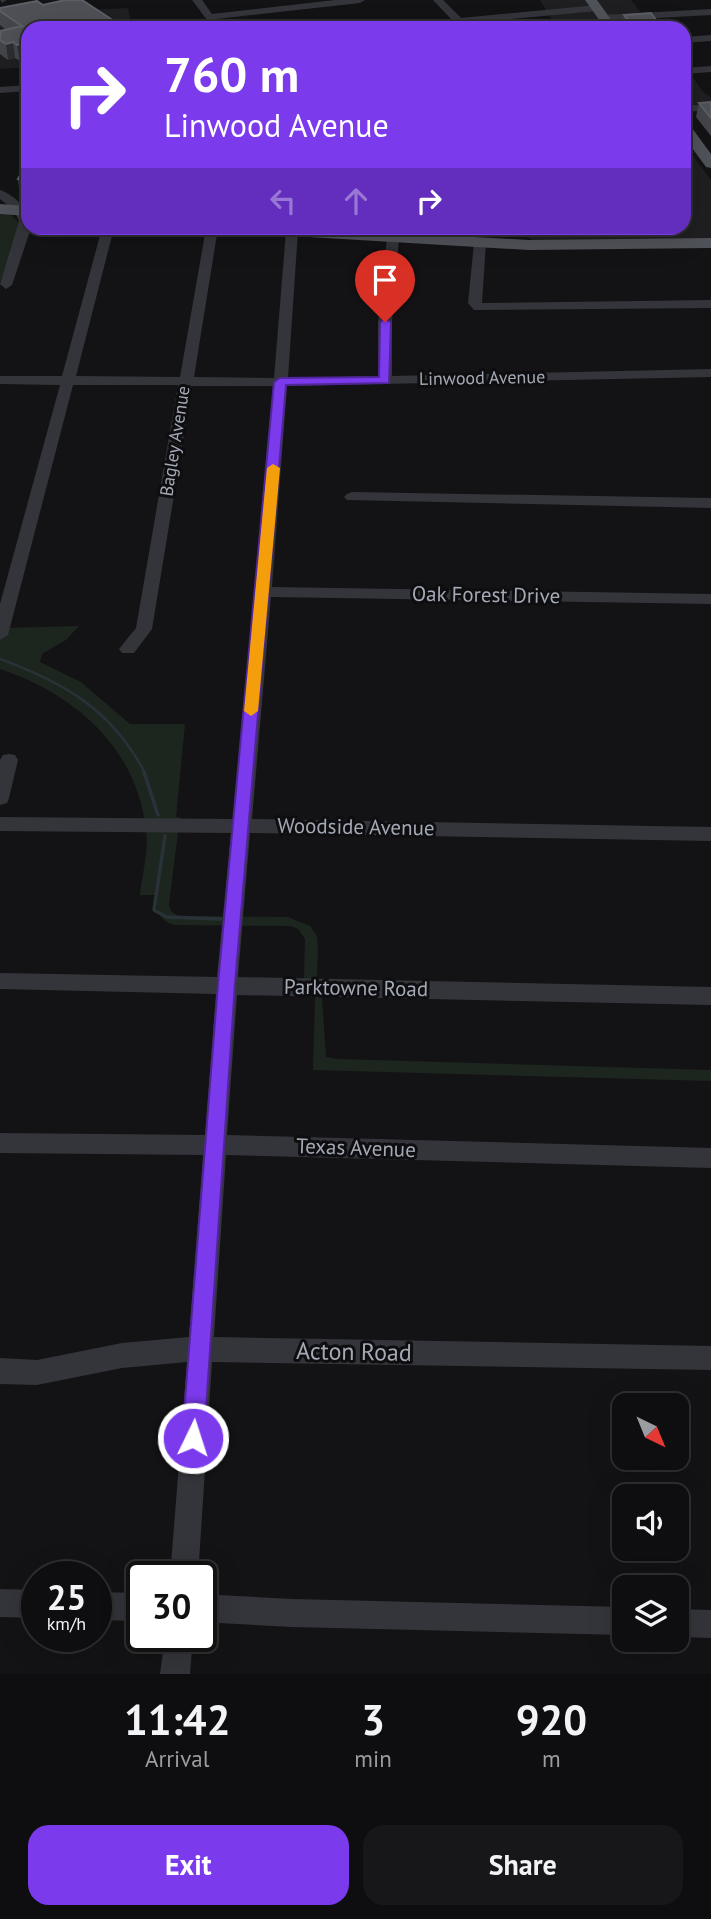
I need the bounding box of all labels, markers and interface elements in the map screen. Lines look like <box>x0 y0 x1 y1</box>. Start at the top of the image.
text: 760 m <box>164 42 299 106</box>
icon: right <box>49 49 140 140</box>
text: Linwood Avenue <box>164 104 389 146</box>
icon: left <box>264 182 302 220</box>
icon: ahead <box>337 182 375 220</box>
icon: right <box>410 182 448 220</box>
pin <box>355 250 415 322</box>
icon: arrive <box>366 261 404 299</box>
street label: Linwood Avenue <box>419 365 545 390</box>
street label: Bagley Avenue <box>154 384 195 498</box>
street label: Oak Forest Drive <box>412 580 560 609</box>
street label: Woodside Avenue <box>277 812 435 841</box>
street label: Parktowne Road <box>284 973 428 1002</box>
street label: Texas Avenue <box>296 1132 416 1163</box>
street label: Acton Road <box>296 1335 412 1368</box>
north arrow <box>612 1393 690 1470</box>
map controls <box>612 1393 689 1652</box>
position arrow <box>156 1401 230 1475</box>
button: sound <box>612 1484 689 1561</box>
speed limit sign: 30 <box>126 1561 217 1652</box>
text: 25 <box>47 1574 86 1620</box>
button: layers <box>612 1575 689 1652</box>
text: km/h <box>47 1612 86 1635</box>
text: 11:42 <box>124 1692 230 1747</box>
text: 3 <box>361 1692 385 1747</box>
text: 920 <box>516 1692 587 1747</box>
text: Arrival <box>145 1744 209 1773</box>
text: min <box>354 1744 392 1773</box>
text: m <box>542 1744 561 1773</box>
button: Exit <box>28 1825 349 1905</box>
button: Share <box>363 1825 683 1905</box>

